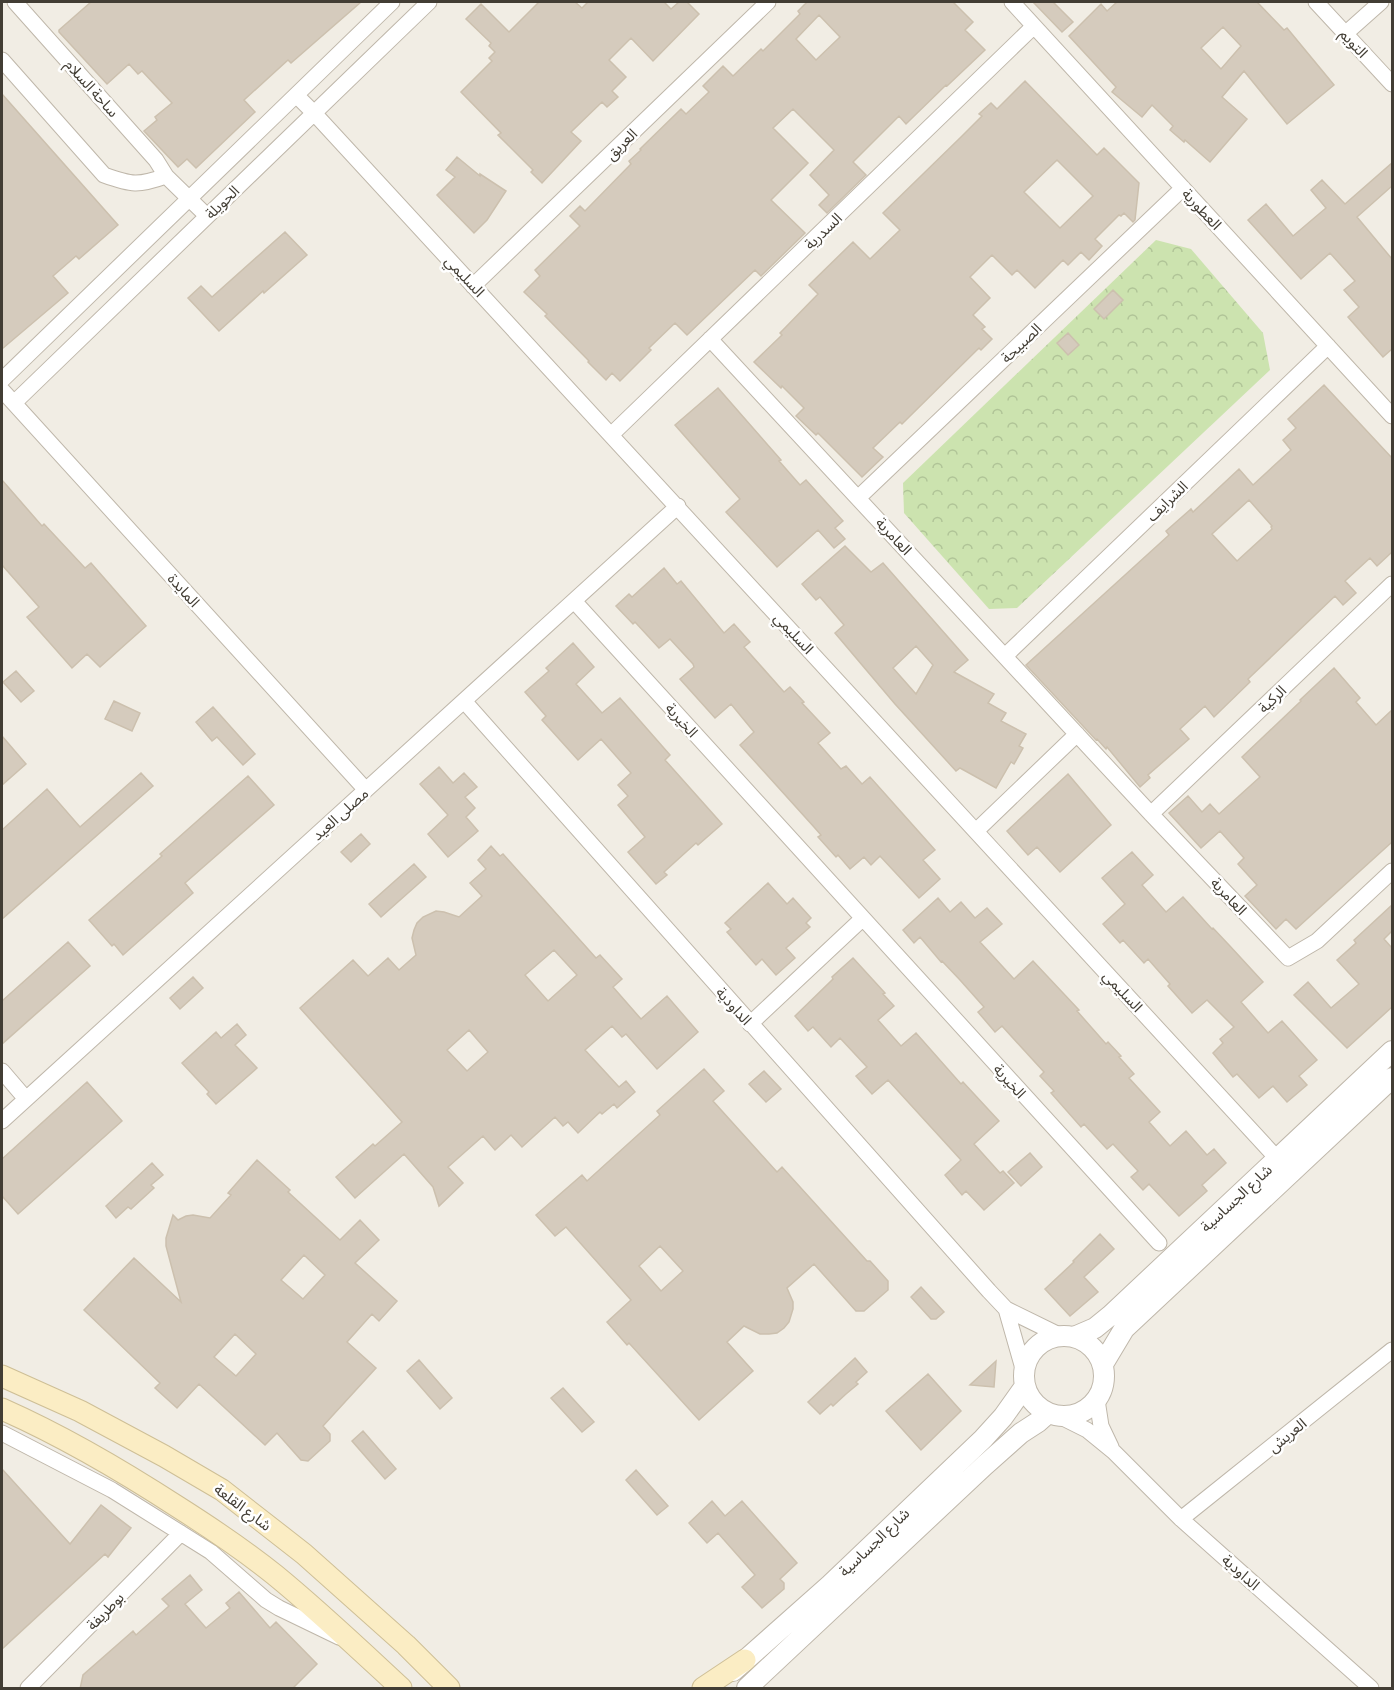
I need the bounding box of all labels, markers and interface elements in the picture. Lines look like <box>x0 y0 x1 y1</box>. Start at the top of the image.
street label: التويم <box>1334 24 1373 63</box>
street label: ساحة السلام <box>59 54 124 123</box>
street label: العريق <box>600 123 642 165</box>
street label: الحويلة <box>200 180 244 224</box>
street label: العطورية <box>1177 184 1227 234</box>
street label: السدرية <box>800 208 846 254</box>
street label: السليمي <box>439 251 490 302</box>
street label: الصبيحة <box>996 318 1046 368</box>
street label: الشرايف <box>1142 476 1192 526</box>
street label: العامرية <box>871 512 917 560</box>
street label: المايدة <box>163 568 205 612</box>
street label: السليمي <box>768 608 819 659</box>
street label: الركية <box>1253 680 1291 718</box>
street label: الخيرية <box>661 698 703 742</box>
street label: مصلى العيد <box>307 783 373 845</box>
street label: العامرية <box>1206 872 1252 920</box>
street label: السليمي <box>1097 966 1148 1017</box>
street label: الداودية <box>711 982 757 1030</box>
street label: الخيرية <box>989 1059 1031 1103</box>
street label: شارع الجساسية <box>1196 1159 1278 1238</box>
street label: العريش <box>1263 1413 1311 1457</box>
street label: شارع القلعة <box>209 1479 276 1537</box>
street label: شارع الجساسية <box>834 1503 916 1583</box>
street label: الداودية <box>1217 1549 1265 1595</box>
street label: بوطريفة <box>81 1587 129 1635</box>

